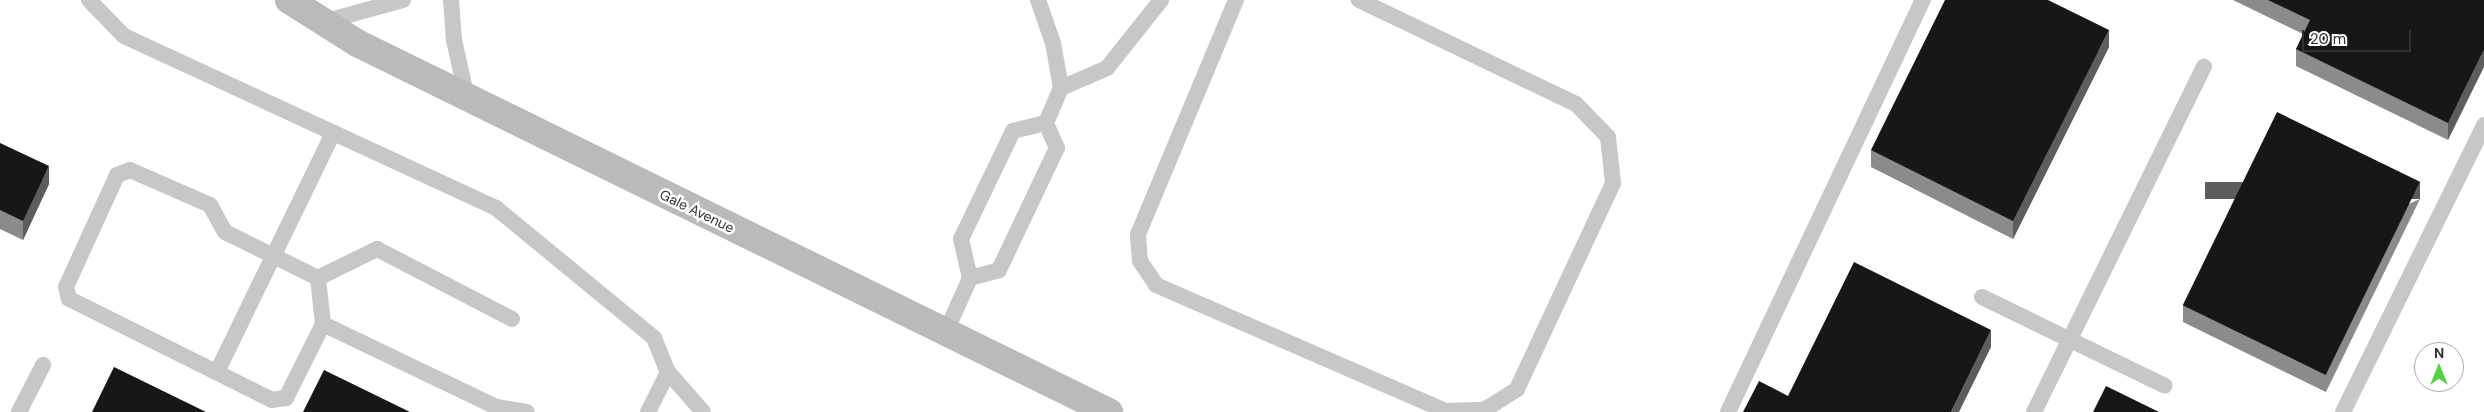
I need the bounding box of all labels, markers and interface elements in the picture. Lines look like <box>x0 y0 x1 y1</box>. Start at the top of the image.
scale bar <box>2304 20 2413 52</box>
text: 20 m <box>2310 29 2346 49</box>
street label: Gale Avenue <box>657 186 737 236</box>
north arrow <box>2414 342 2464 392</box>
text: N <box>2434 344 2444 362</box>

